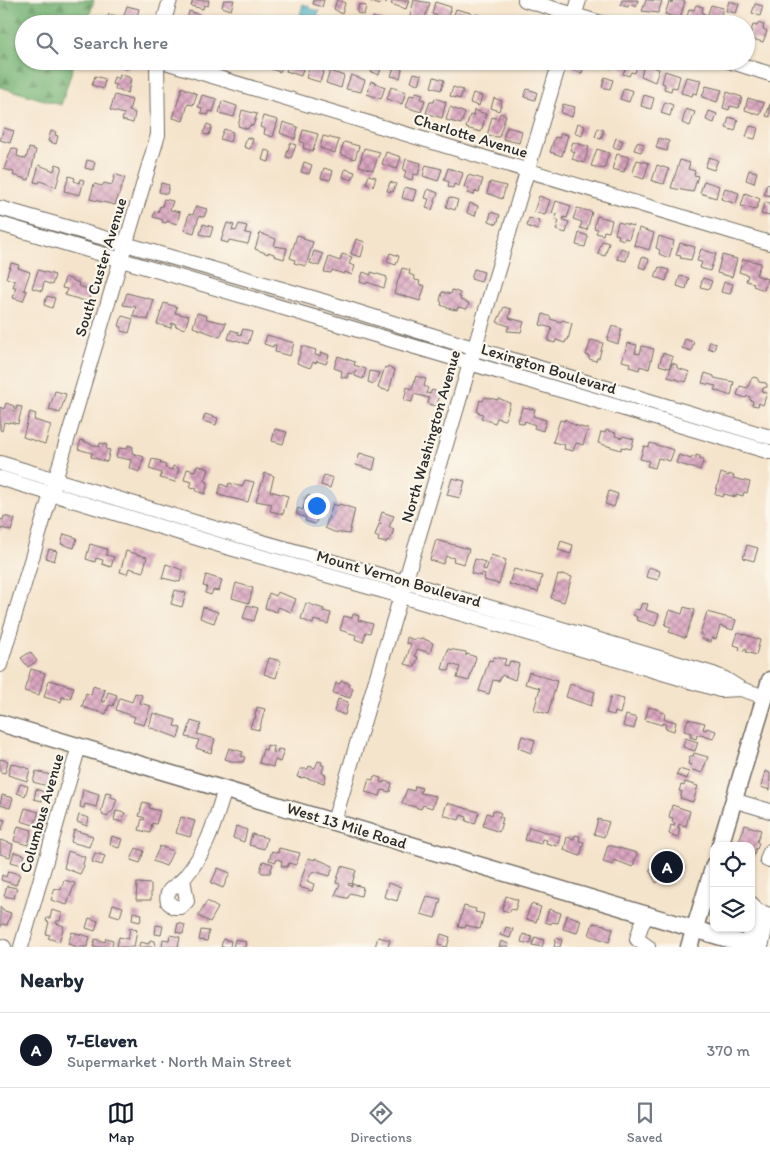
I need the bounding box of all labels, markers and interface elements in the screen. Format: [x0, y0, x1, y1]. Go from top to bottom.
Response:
search box [15, 15, 755, 70]
icon: search [33, 29, 61, 57]
text: Search here [73, 31, 168, 54]
street label: Charlotte Avenue [411, 109, 531, 162]
street label: South Custer Avenue [70, 195, 131, 339]
street label: Lexington Boulevard [479, 339, 619, 398]
street label: North Washington Avenue [397, 348, 464, 525]
your location [304, 493, 330, 519]
street label: Mount Vernon Boulevard [314, 546, 484, 611]
street label: Columbus Avenue [15, 751, 68, 875]
street label: West 13 Mile Road [285, 798, 410, 853]
map controls [710, 842, 755, 932]
button: locate [710, 842, 755, 887]
pin: A [651, 848, 683, 886]
button: layers [710, 887, 755, 932]
text: Nearby [20, 967, 84, 992]
text: 7-Eleven [67, 1029, 138, 1052]
text: A [31, 1041, 41, 1060]
text: 370 m [706, 1041, 750, 1060]
text: Supermarket · North Main Street [67, 1052, 291, 1071]
tab: Map [107, 1099, 135, 1146]
tab: Directions [350, 1099, 412, 1146]
tab: Saved [627, 1099, 663, 1146]

